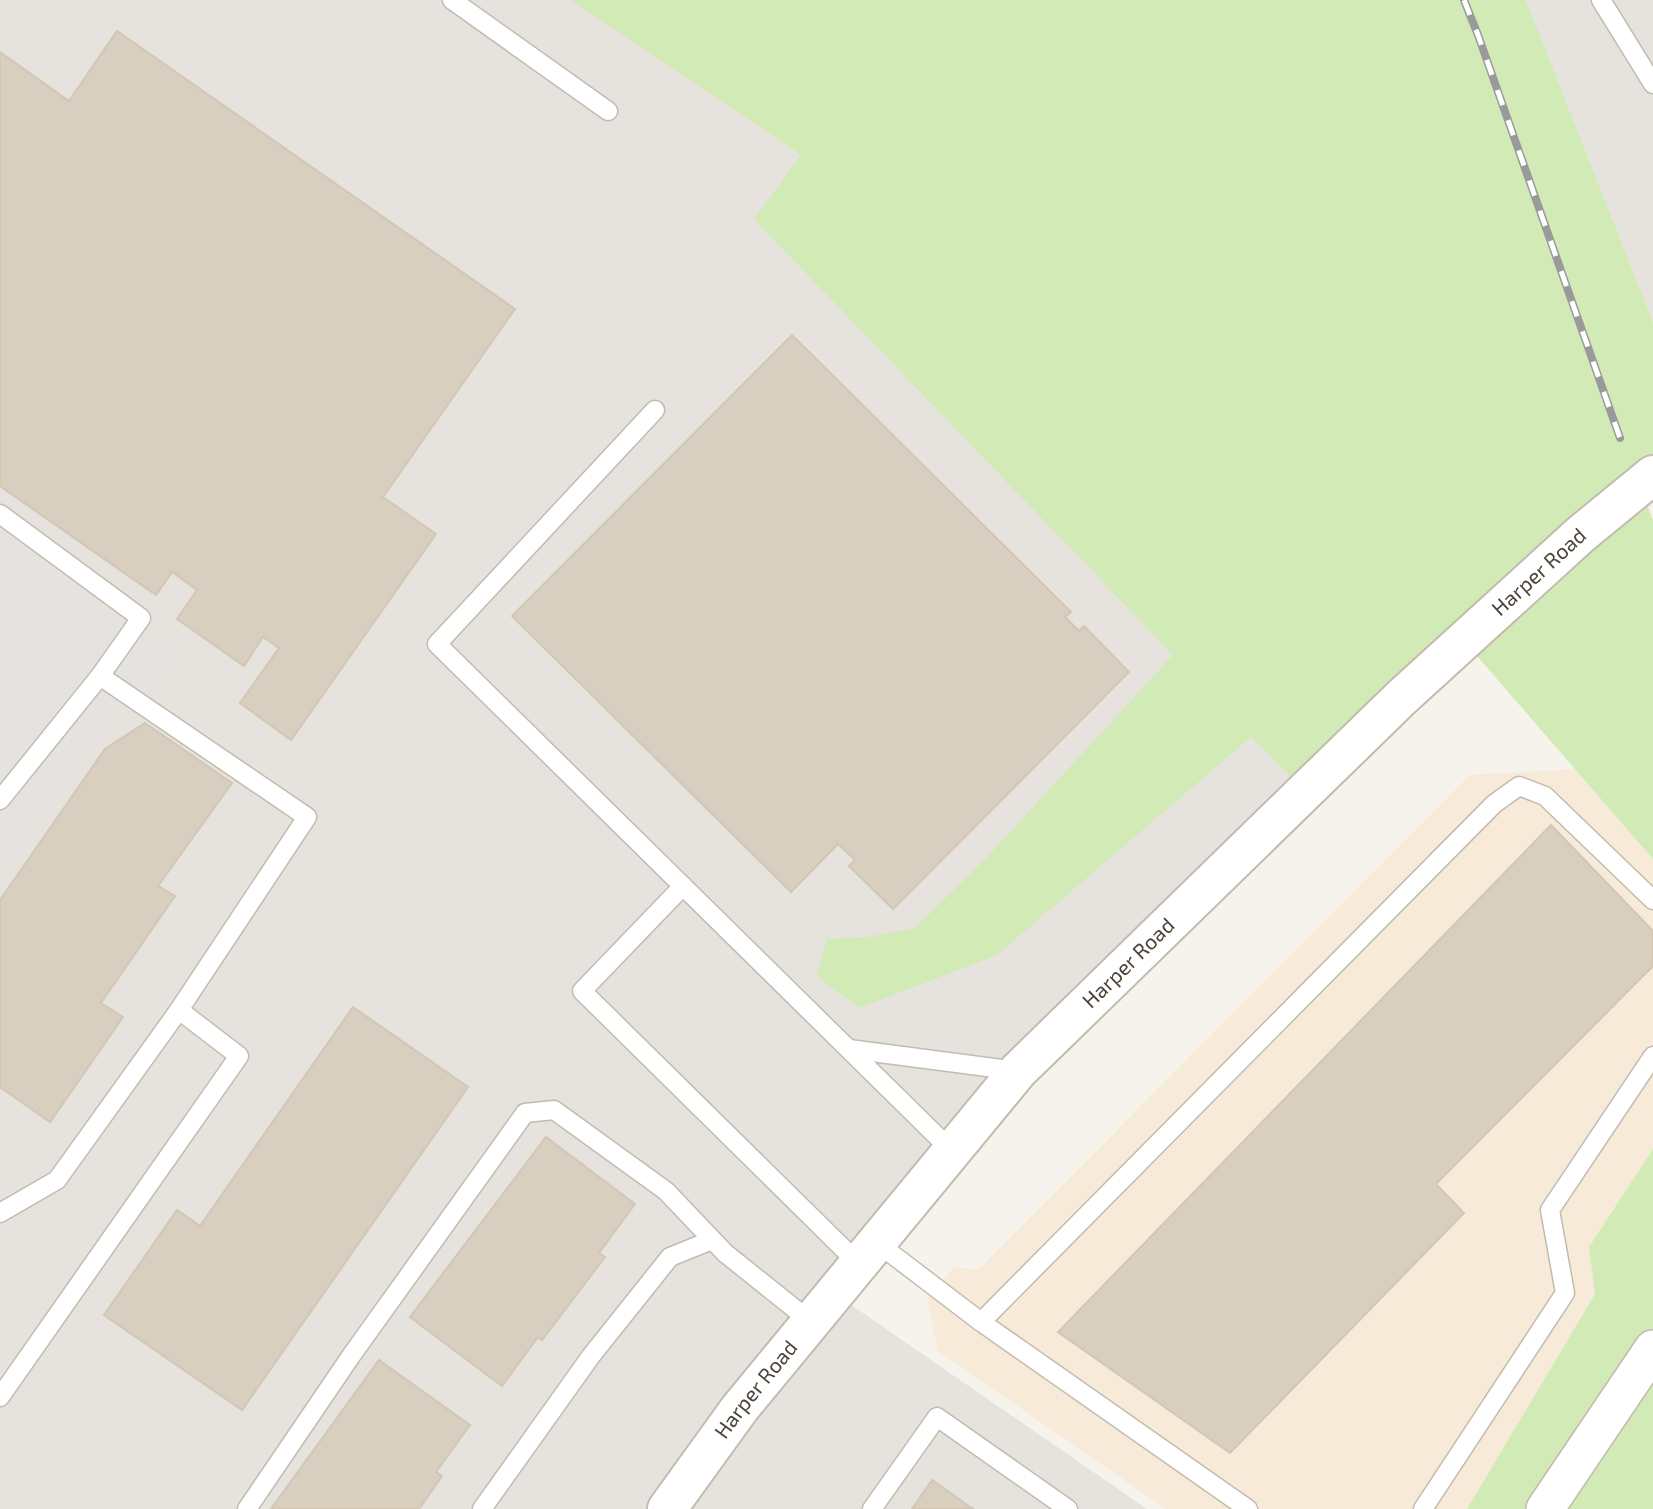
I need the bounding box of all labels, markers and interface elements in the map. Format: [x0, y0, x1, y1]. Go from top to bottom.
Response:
street label: Harper Road [1486, 522, 1590, 620]
street label: Harper Road [1076, 912, 1179, 1012]
street label: Harper Road [708, 1335, 802, 1443]

